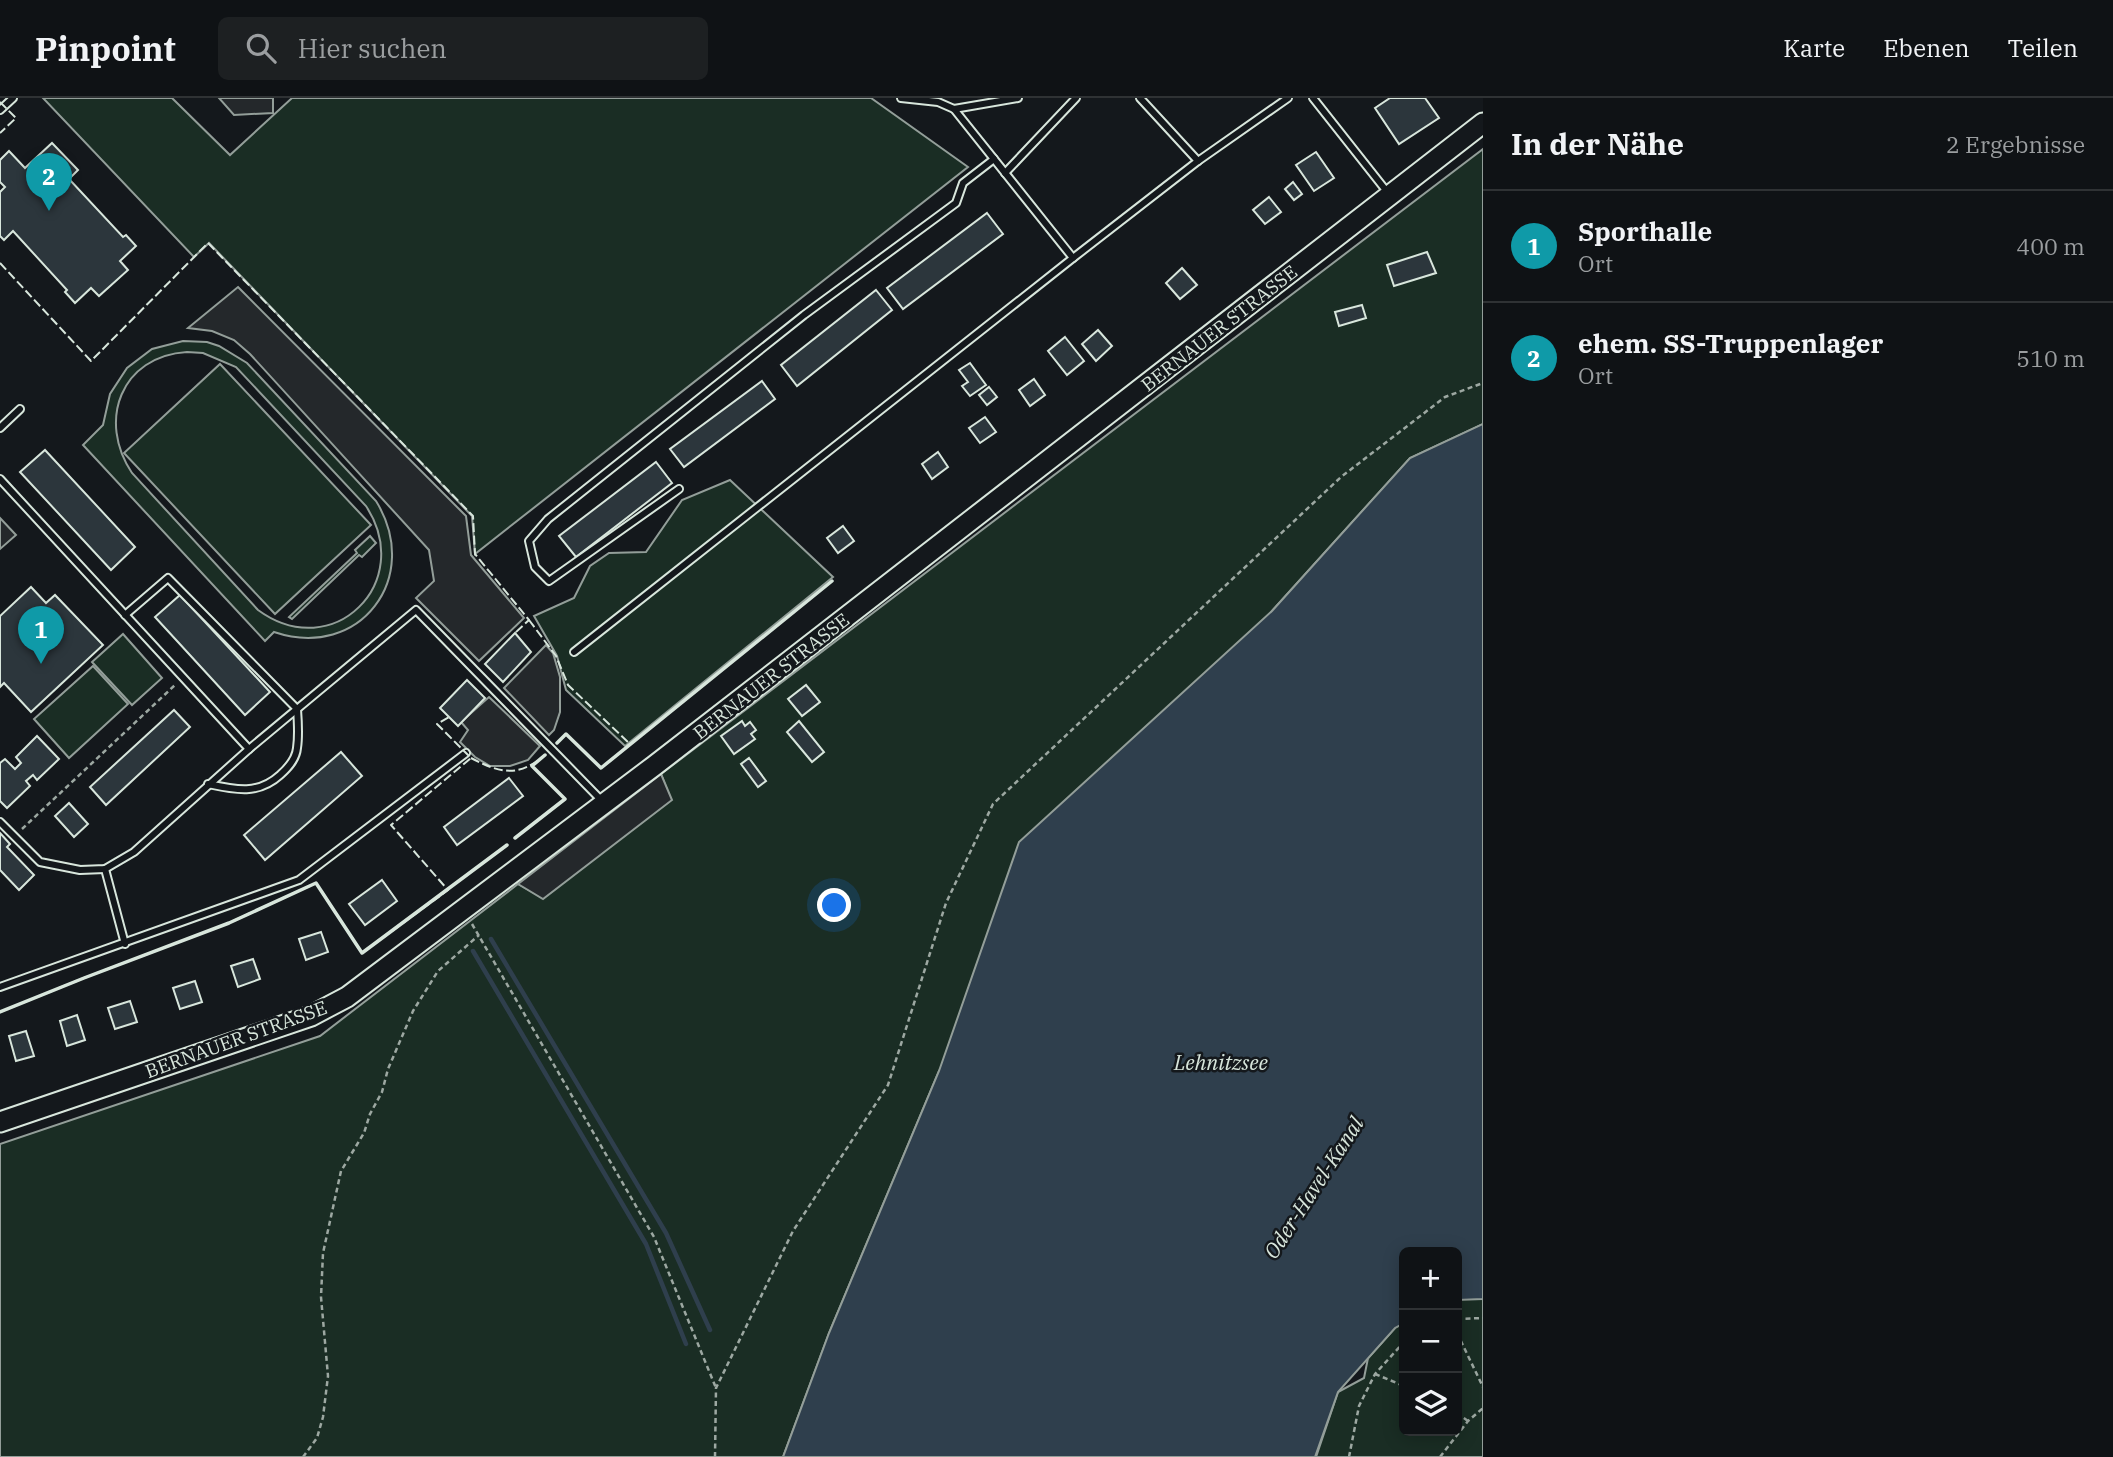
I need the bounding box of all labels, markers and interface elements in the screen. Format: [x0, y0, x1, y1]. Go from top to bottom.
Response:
search box [218, 17, 708, 80]
text: Pinpoint [35, 27, 176, 70]
icon: search [242, 29, 280, 67]
text: Hier suchen [298, 31, 447, 65]
text: Karte [1783, 32, 1845, 64]
text: Ebenen [1883, 32, 1970, 64]
text: Teilen [2008, 32, 2078, 64]
text: In der Nähe [1511, 124, 1684, 163]
text: 2 Ergebnisse [1946, 129, 2085, 159]
pin: 2 [26, 153, 72, 211]
text: Sporthalle [1578, 214, 1712, 248]
text: 1 [1527, 231, 1541, 261]
text: 400 m [2016, 231, 2085, 261]
text: Ort [1578, 248, 1613, 278]
street label: BERNAUER STRASSE [1136, 259, 1302, 397]
text: ehem. SS-Truppenlager [1578, 326, 1883, 360]
text: 2 [1527, 343, 1541, 373]
text: 510 m [2016, 343, 2085, 373]
text: Ort [1578, 360, 1613, 390]
pin: 1 [18, 606, 64, 664]
street label: BERNAUER STRASSE [688, 607, 854, 745]
your location [817, 888, 851, 922]
street label: BERNAUER STRASSE [142, 995, 330, 1083]
water label: Lehnitzsee [1173, 1048, 1269, 1076]
water label: Oder-Havel-Kanal [1257, 1110, 1370, 1264]
map controls [1399, 1247, 1462, 1436]
button: + [1399, 1247, 1462, 1310]
button: − [1399, 1310, 1462, 1373]
button: layers [1399, 1373, 1462, 1436]

